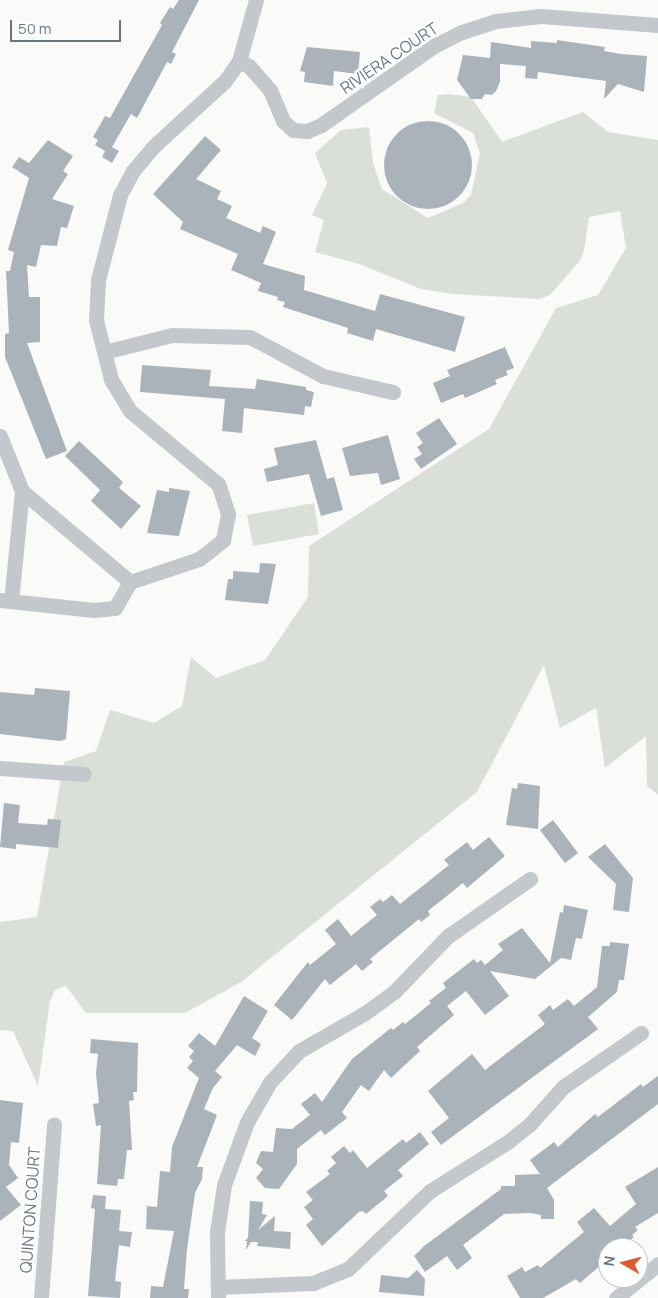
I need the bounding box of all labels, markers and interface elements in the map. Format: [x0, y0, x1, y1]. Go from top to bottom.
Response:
scale bar [12, 10, 124, 42]
text: 50 m [18, 18, 52, 39]
street label: RIVIERA COURT [337, 18, 441, 98]
street label: QUINTON COURT [16, 1146, 44, 1274]
north arrow [598, 1238, 648, 1288]
text: N [599, 1255, 619, 1267]

